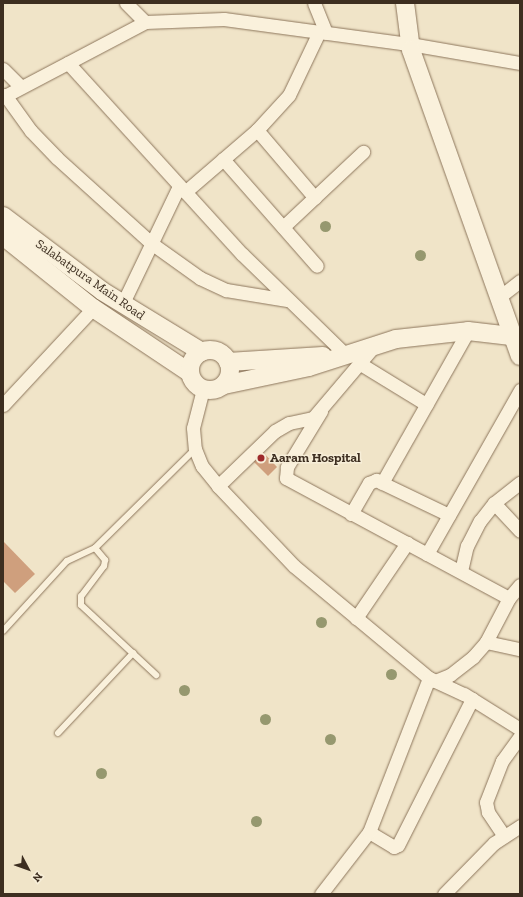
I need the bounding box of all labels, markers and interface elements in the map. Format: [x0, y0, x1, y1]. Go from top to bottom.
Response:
street label: Salabatpura Main Road [32, 236, 148, 324]
place label: Aaram Hospital [270, 450, 361, 466]
marker: Aaram Hospital [255, 452, 267, 464]
north arrow [8, 849, 48, 889]
text: N [30, 870, 45, 885]

